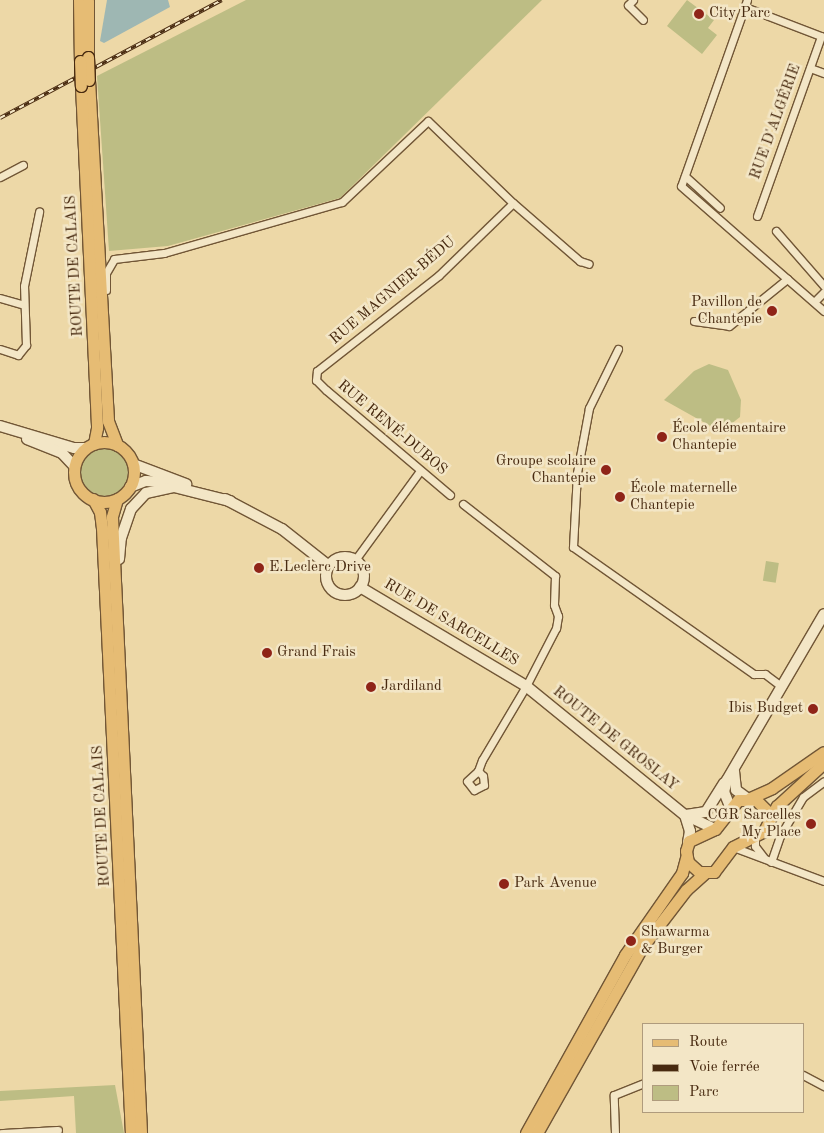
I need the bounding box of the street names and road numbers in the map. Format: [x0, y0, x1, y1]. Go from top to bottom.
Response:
street label: RUE D'ALGÉRIE [747, 62, 805, 182]
street label: ROUTE DE CALAIS [62, 195, 88, 337]
street label: RUE MAGNIER-BÉDU [327, 233, 459, 349]
street label: RUE RENÉ-DUBOS [333, 377, 451, 479]
street label: RUE DE SARCELLES [380, 576, 522, 670]
street label: ROUTE DE GROSLAY [549, 683, 681, 795]
street label: ROUTE DE CALAIS [89, 745, 115, 887]

